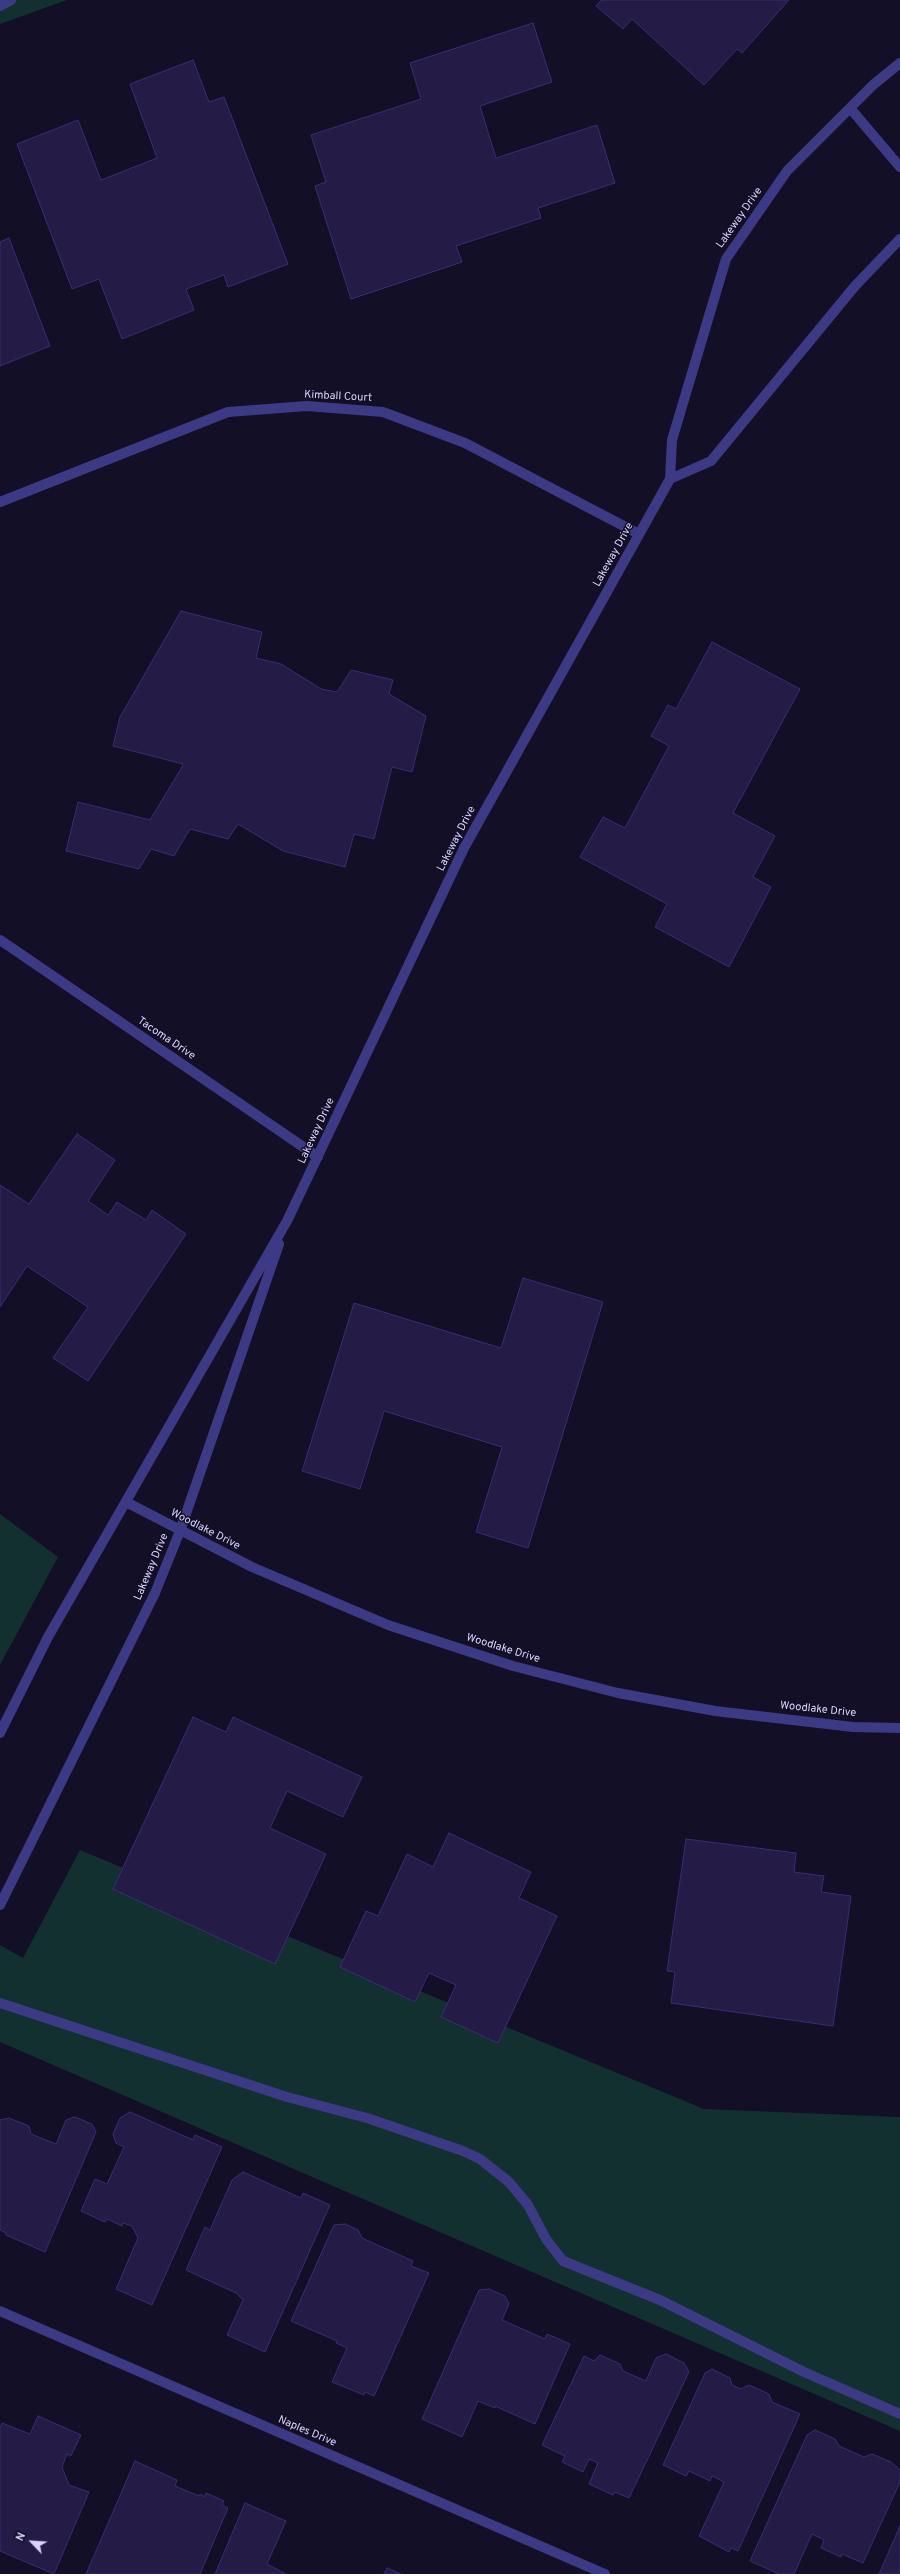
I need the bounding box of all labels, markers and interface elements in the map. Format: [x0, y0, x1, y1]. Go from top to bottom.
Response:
street label: Lakeway Drive [714, 185, 766, 251]
street label: Kimball Court [304, 389, 372, 405]
street label: Lakeway Drive [591, 521, 637, 589]
street label: Lakeway Drive [435, 804, 479, 874]
street label: Tacoma Drive [134, 1015, 198, 1063]
street label: Lakeway Drive [296, 1096, 338, 1166]
street label: Woodlake Drive [168, 1507, 242, 1553]
street label: Lakeway Drive [132, 1532, 172, 1602]
street label: Woodlake Drive [464, 1631, 542, 1667]
street label: Woodlake Drive [779, 1699, 857, 1721]
street label: Naples Drive [276, 2414, 338, 2450]
north arrow [12, 2522, 52, 2562]
text: N [13, 2530, 29, 2543]

